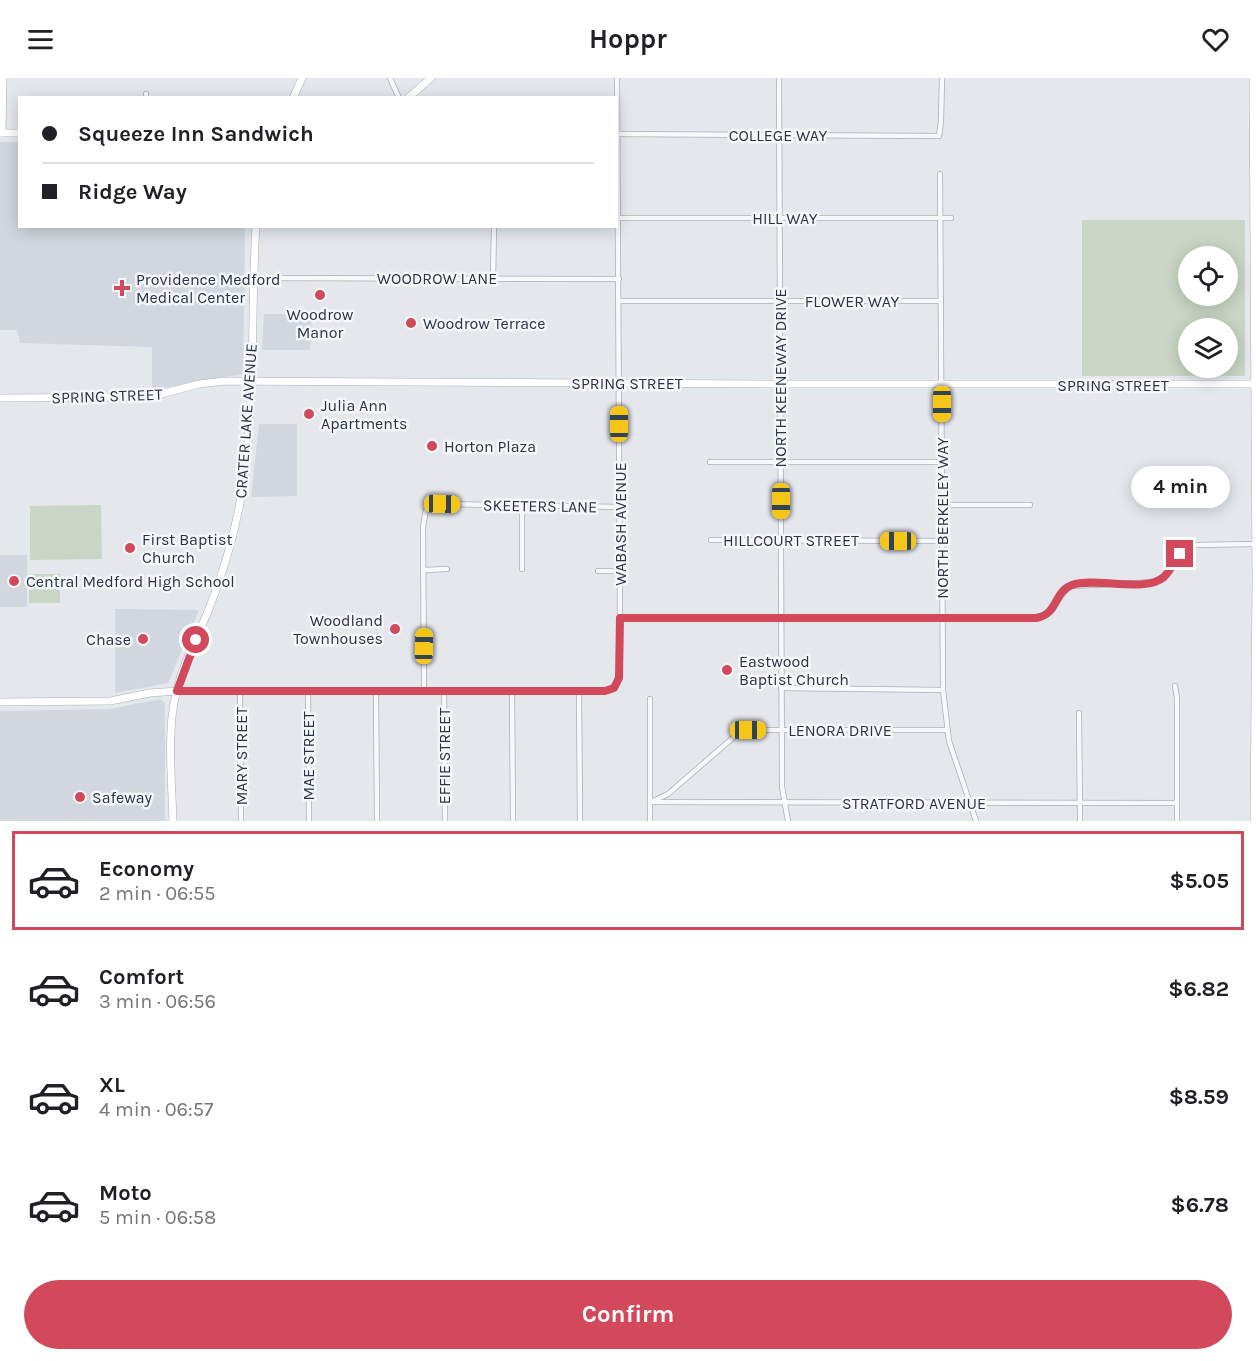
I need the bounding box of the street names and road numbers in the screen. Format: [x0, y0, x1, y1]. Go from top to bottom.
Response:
street label: COLLEGE WAY [729, 126, 827, 145]
street label: HILL WAY [752, 209, 818, 228]
street label: WOODROW LANE [377, 269, 497, 288]
street label: NORTH KEENEWAY DRIVE [771, 288, 790, 468]
street label: FLOWER WAY [805, 292, 899, 311]
street label: CRATER LAKE AVENUE [231, 343, 261, 499]
street label: SPRING STREET [571, 374, 683, 393]
street label: SPRING STREET [1057, 376, 1169, 395]
street label: SPRING STREET [51, 385, 163, 407]
street label: NORTH BERKELEY WAY [933, 437, 952, 599]
street label: WABASH AVENUE [611, 462, 630, 586]
street label: SKEETERS LANE [483, 496, 597, 516]
street label: HILLCOURT STREET [723, 531, 859, 550]
street label: MARY STREET [232, 707, 251, 805]
street label: EFFIE STREET [435, 708, 454, 804]
street label: MAE STREET [299, 711, 318, 801]
street label: LENORA DRIVE [788, 721, 892, 740]
street label: STRATFORD AVENUE [842, 794, 986, 813]

